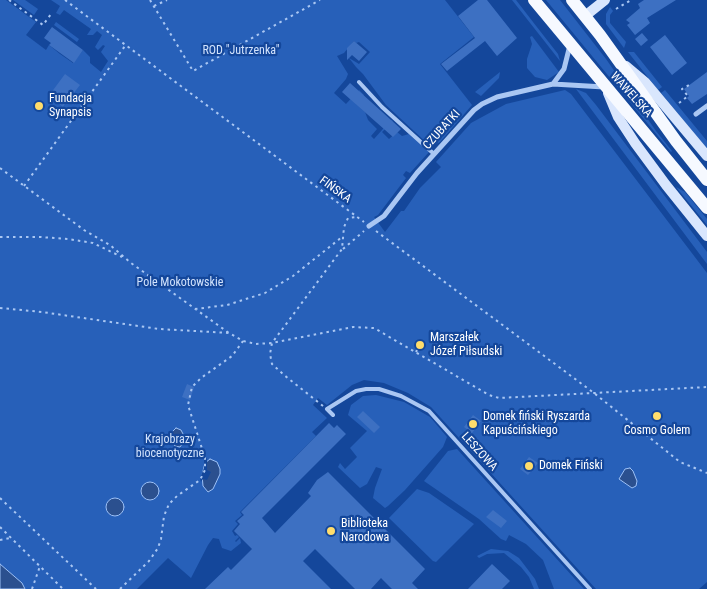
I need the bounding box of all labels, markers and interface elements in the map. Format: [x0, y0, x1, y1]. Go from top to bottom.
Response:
park label: ROD "Jutrzenka" [202, 44, 280, 58]
street label: WAWELSKA [607, 69, 655, 121]
place label: Fundacja Synapsis [49, 92, 92, 120]
marker: Fundacja Synapsis [33, 100, 45, 112]
street label: CZUBATKI [420, 107, 464, 153]
street label: FIŃSKA [316, 174, 354, 206]
park label: Pole Mokotowskie [137, 276, 223, 290]
place label: Marszałek Józef Piłsudski [430, 331, 502, 359]
marker: Marszałek Józef Piłsudski [414, 339, 426, 351]
place label: Domek fiński Ryszarda Kapuścińskiego [483, 410, 590, 438]
marker: Cosmo Golem [651, 410, 663, 422]
marker: Domek fiński Ryszarda Kapuścińskiego [467, 418, 479, 430]
place label: Cosmo Golem [624, 424, 690, 438]
street label: LESZOWA [458, 430, 500, 474]
park label: Krajobrazy biocenotyczne [136, 433, 204, 461]
place label: Domek Fiński [539, 459, 603, 473]
marker: Domek Fiński [523, 460, 535, 472]
place label: Biblioteka Narodowa [341, 517, 389, 545]
marker: Biblioteka Narodowa [325, 525, 337, 537]

